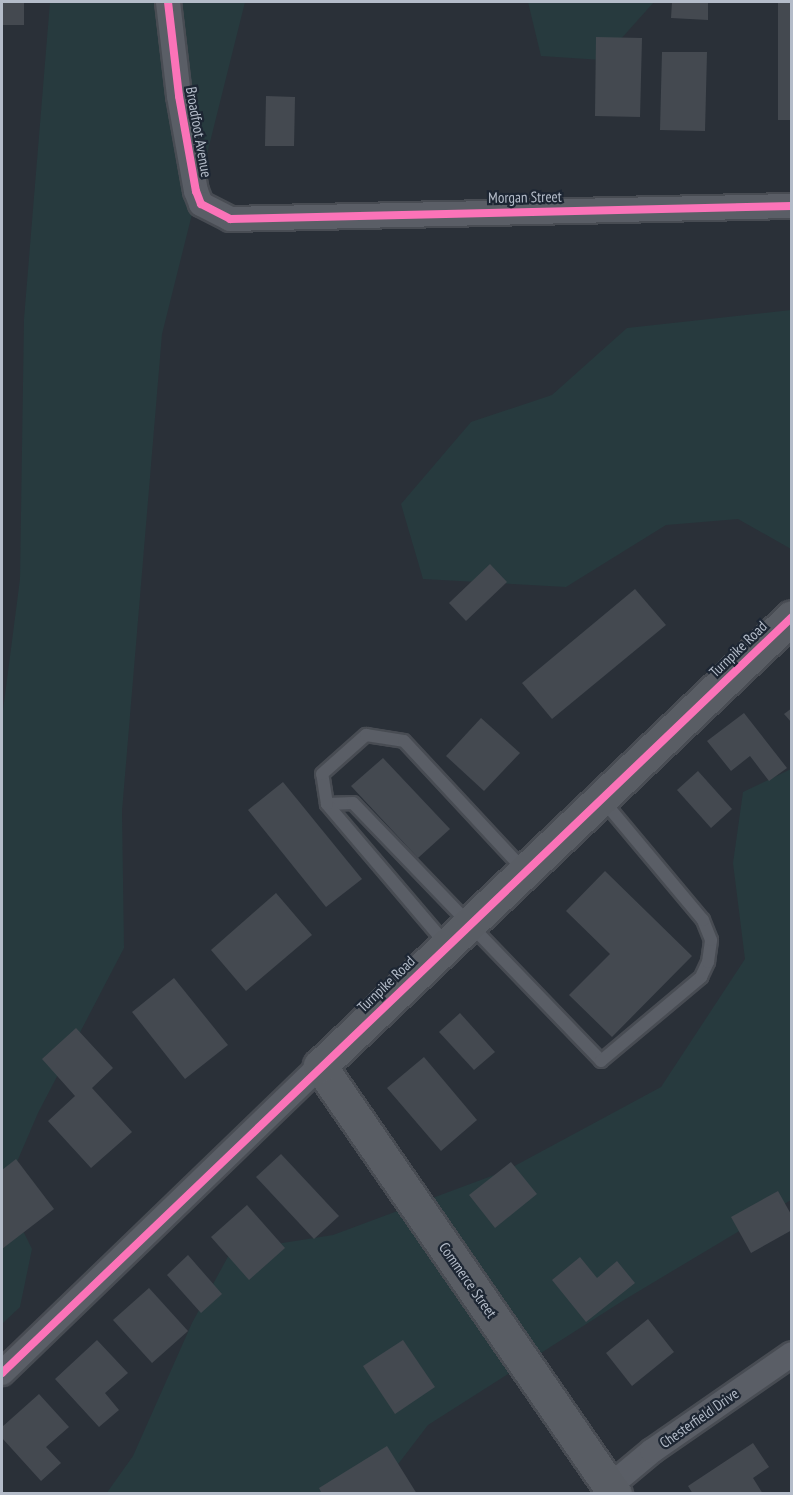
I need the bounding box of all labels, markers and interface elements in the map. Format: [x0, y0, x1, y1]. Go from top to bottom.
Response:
street label: Broadfoot Avenue [182, 85, 216, 179]
street label: Morgan Street [488, 187, 562, 207]
street label: Turnpike Road [705, 617, 771, 681]
street label: Turnpike Road [353, 952, 419, 1016]
street label: Commerce Street [435, 1239, 501, 1321]
street label: Chesterfield Drive [656, 1384, 742, 1452]

